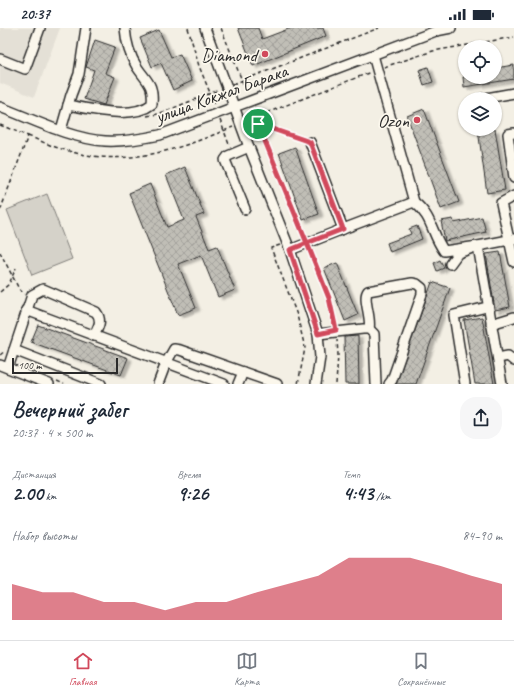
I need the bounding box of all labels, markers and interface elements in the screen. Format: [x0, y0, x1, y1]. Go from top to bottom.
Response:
text: 20:37 [20, 5, 50, 24]
map controls [458, 40, 502, 136]
button: locate [458, 40, 502, 84]
place label: Diamond [201, 43, 260, 67]
marker: Diamond [260, 49, 270, 59]
street label: улица Кокжал Барака [151, 58, 292, 129]
button: layers [458, 92, 502, 136]
pin [241, 107, 275, 141]
place label: Ozon [378, 109, 409, 133]
icon: arrive [247, 113, 269, 135]
marker: Ozon [412, 115, 422, 125]
scale bar [12, 356, 118, 375]
text: 100 m [18, 358, 42, 372]
text: Вечерний забег [12, 396, 127, 424]
button: share [460, 397, 502, 439]
text: 20:37 · 4 × 500 m [12, 425, 93, 441]
text: Дистанция [12, 467, 56, 481]
text: Время [177, 467, 201, 481]
text: Темп [343, 467, 360, 481]
text: 2.00 [12, 481, 43, 506]
text: 9:26 [177, 481, 208, 506]
text: 4:43 [343, 481, 374, 506]
text: km [43, 489, 56, 503]
text: /km [374, 489, 391, 503]
text: Набор высоты [12, 528, 77, 544]
text: 84–90 m [462, 528, 502, 544]
tab: Главная [69, 650, 96, 688]
tab: Карта [234, 650, 259, 688]
tab: Сохранённые [397, 650, 445, 688]

